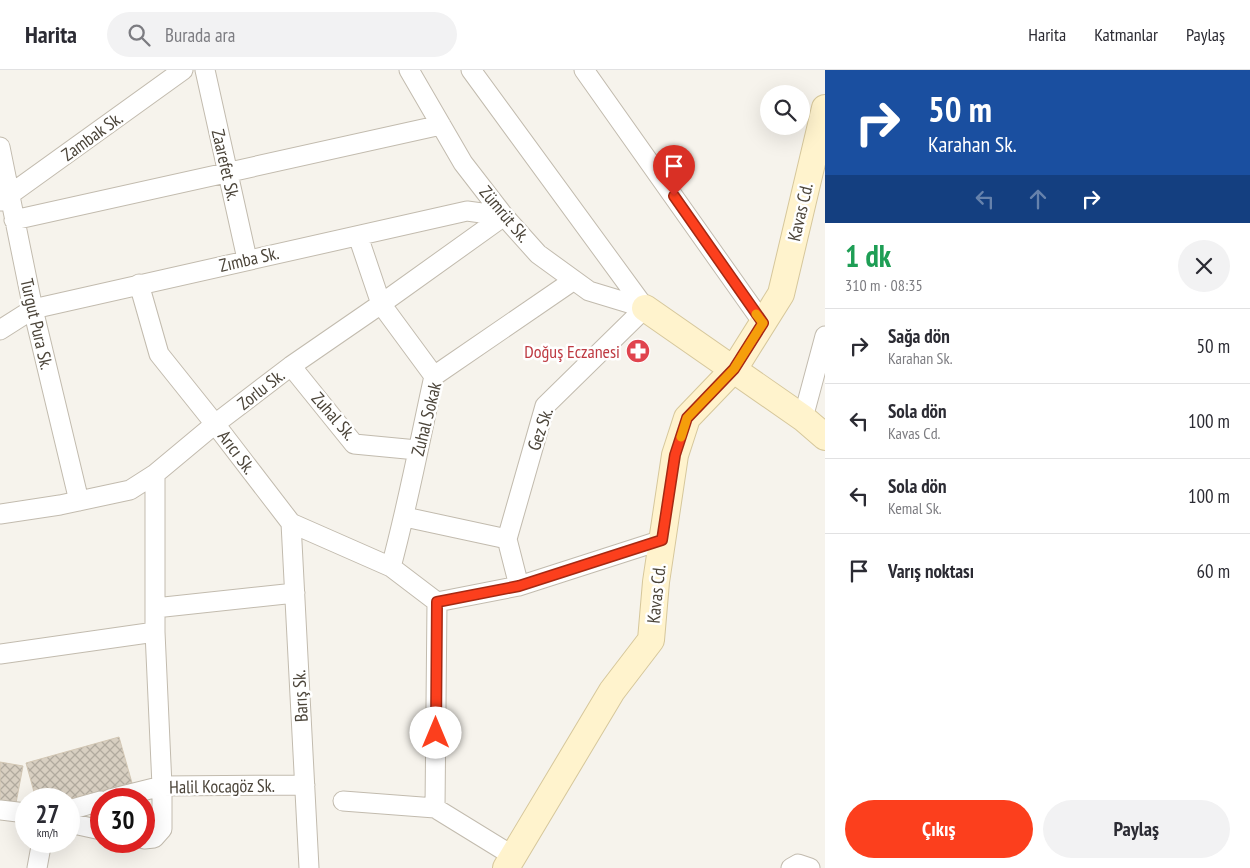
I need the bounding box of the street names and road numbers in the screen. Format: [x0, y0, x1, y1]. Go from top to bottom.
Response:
street label: Zambak Sk. [57, 106, 127, 166]
street label: Zaarefet Sk. [207, 127, 245, 203]
street label: Zümrüt Sk. [475, 181, 535, 247]
street label: Kavas Cd. [782, 181, 818, 243]
street label: Zımba Sk. [217, 241, 281, 277]
street label: Turgut Pura Sk. [15, 276, 59, 372]
street label: Zorlu Sk. [233, 363, 289, 415]
street label: Zuhal Sokak [406, 380, 446, 458]
street label: Zuhal Sk. [307, 387, 361, 445]
street label: Gez Sk. [522, 404, 558, 454]
street label: Arıcı Sk. [213, 425, 261, 479]
street label: Kavas Cd. [641, 563, 671, 625]
street label: Barış Sk. [287, 669, 313, 723]
street label: Halil Kocagöz Sk. [169, 774, 275, 798]

